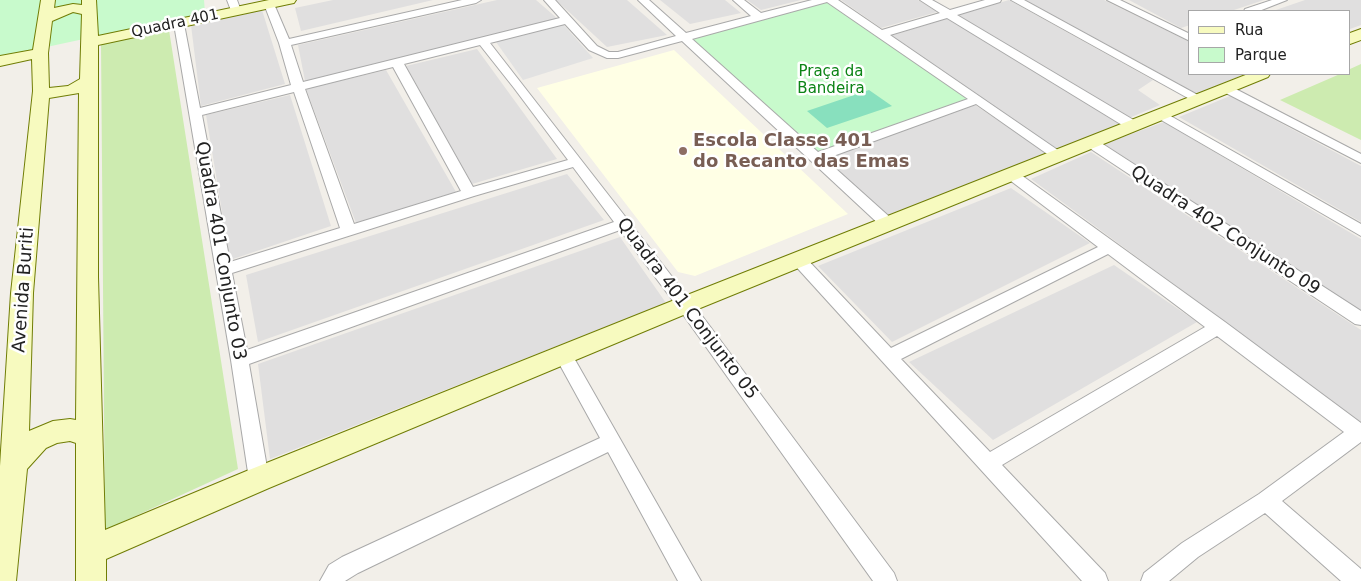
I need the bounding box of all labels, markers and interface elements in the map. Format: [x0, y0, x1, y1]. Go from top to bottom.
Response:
street label: Quadra 401 [130, 6, 220, 42]
legend [1188, 10, 1351, 75]
text: Rua [1235, 21, 1263, 39]
text: Parque [1235, 46, 1287, 64]
park label: Praça da Bandeira [797, 63, 865, 98]
place label: Escola Classe 401 do Recanto das Emas [693, 130, 909, 172]
street label: Quadra 401 Conjunto 03 [190, 140, 250, 362]
marker: Escola Classe 401 do Recanto das Emas [677, 145, 689, 157]
street label: Quadra 402 Conjunto 09 [1126, 162, 1324, 300]
street label: Quadra 401 Conjunto 05 [612, 214, 762, 404]
street label: Avenida Buriti [9, 227, 39, 353]

